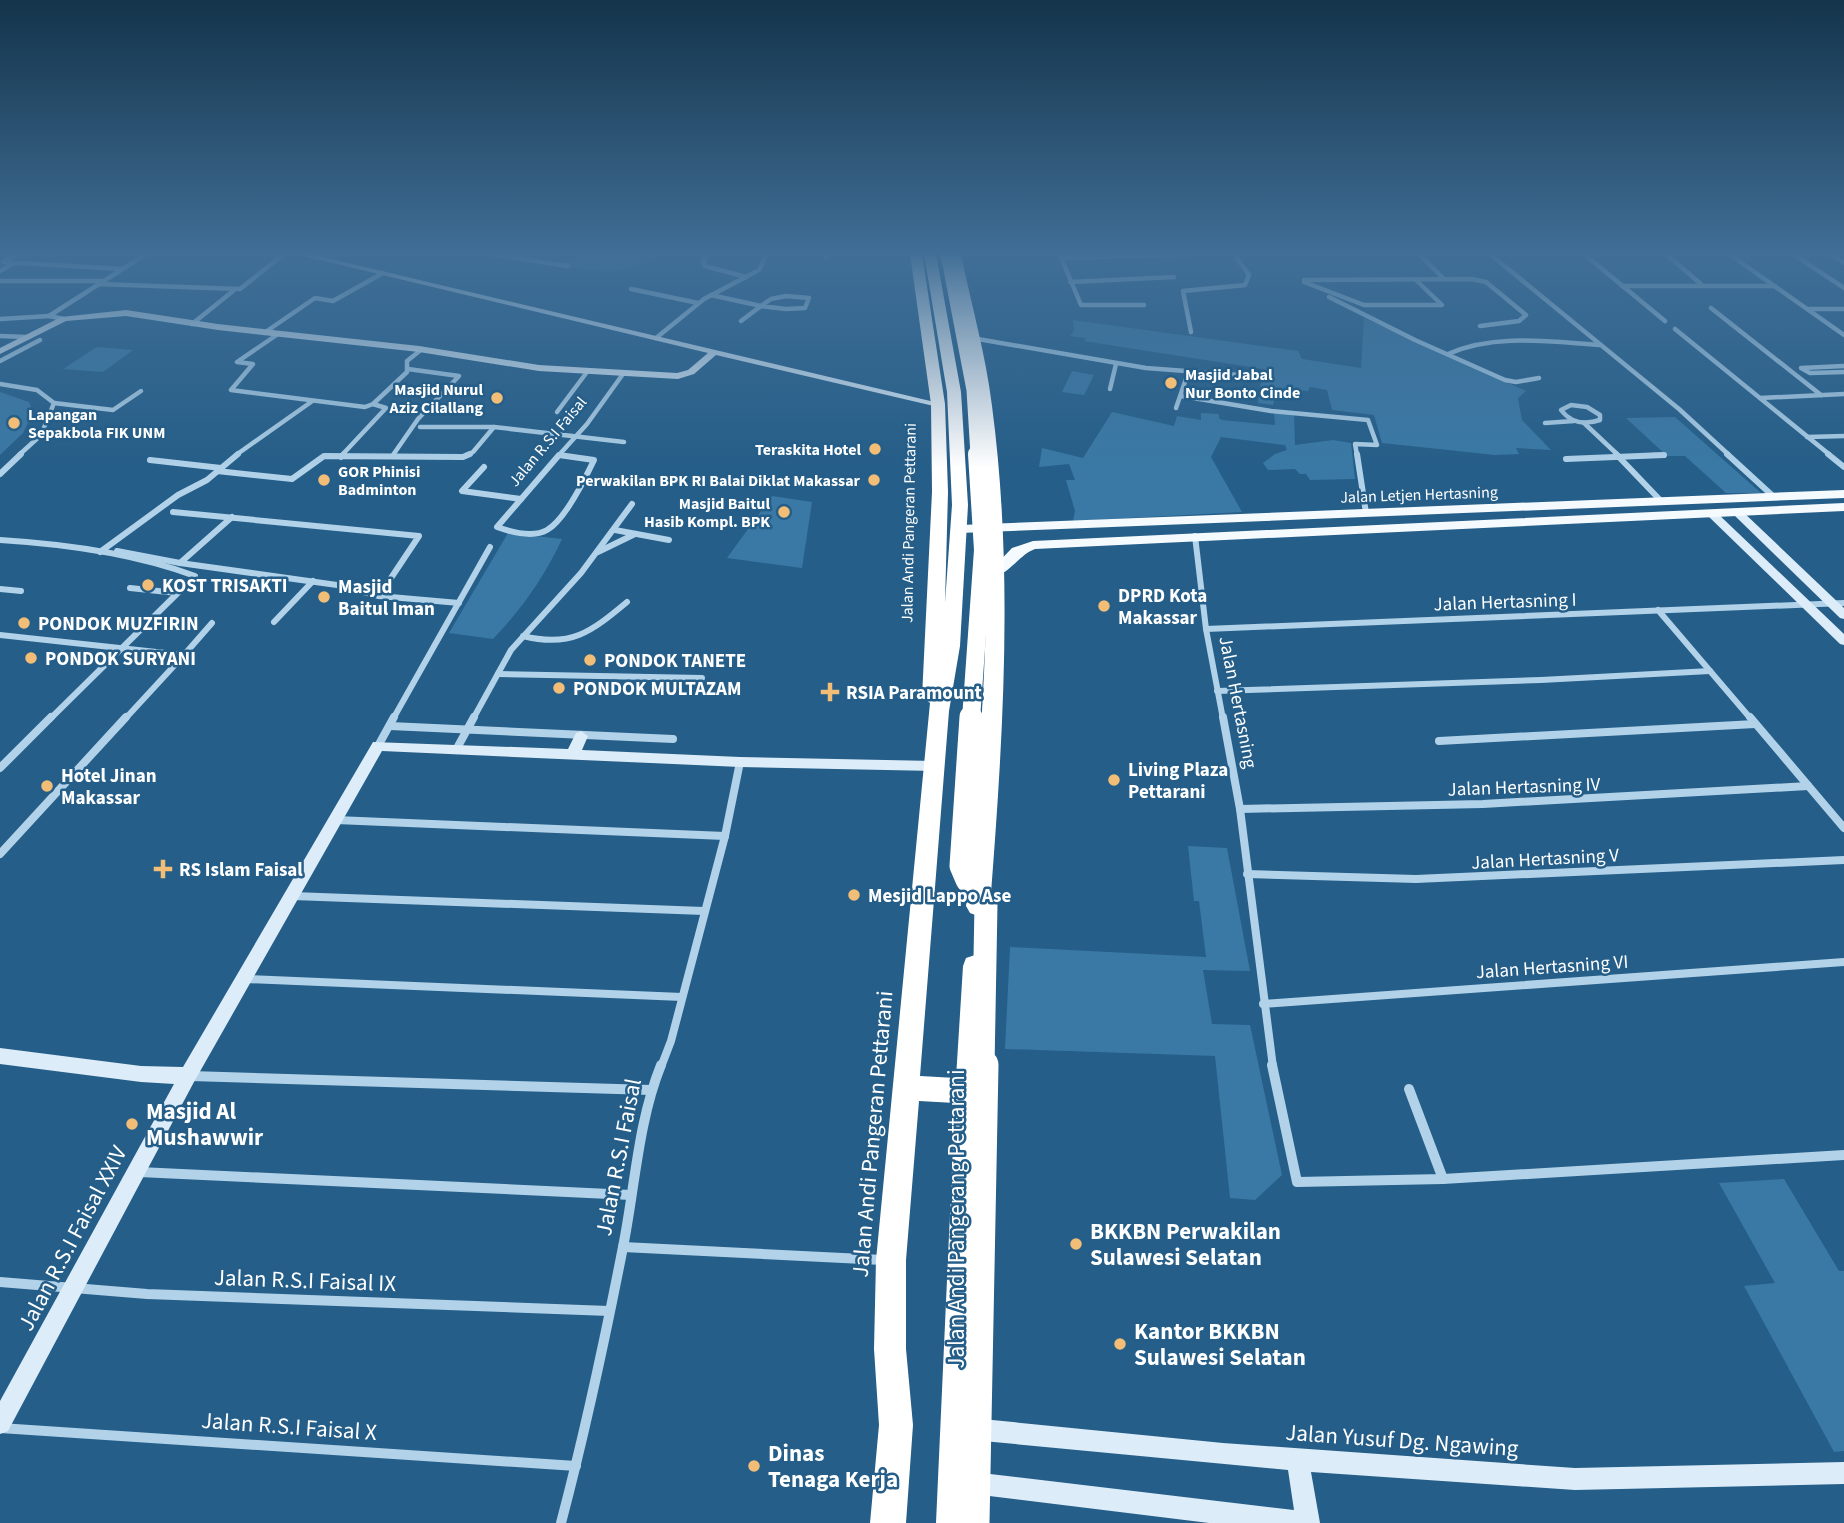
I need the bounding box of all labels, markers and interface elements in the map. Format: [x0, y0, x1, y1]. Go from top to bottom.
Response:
place label: Masjid Jabal Nur Bonto Cinde [1185, 364, 1300, 404]
marker: Masjid Jabal Nur Bonto Cinde [1163, 375, 1179, 391]
place label: Masjid Nurul Aziz Cilallang [388, 379, 483, 419]
marker: Masjid Nurul Aziz Cilallang [489, 390, 505, 406]
street label: Jalan R.S.I Faisal [504, 392, 592, 491]
place label: Lapangan Sepakbola FIK UNM [28, 404, 165, 444]
marker: Lapangan Sepakbola FIK UNM [6, 415, 22, 431]
street label: Jalan Andi Pangeran Pettarani [896, 423, 922, 623]
place label: Teraskita Hotel [755, 439, 861, 461]
marker: Teraskita Hotel [867, 441, 883, 457]
place label: GOR Phinisi Badminton [338, 461, 420, 501]
place label: Perwakilan BPK RI Balai Diklat Makassar [576, 470, 861, 492]
marker: GOR Phinisi Badminton [316, 472, 332, 488]
marker: Perwakilan BPK RI Balai Diklat Makassar [866, 472, 882, 488]
street label: Jalan Letjen Hertasning [1340, 481, 1498, 509]
place label: Masjid Baitul Hasib Kompl. BPK [644, 493, 770, 533]
marker: Masjid Baitul Hasib Kompl. BPK [776, 504, 792, 520]
place label: KOST TRISAKTI [162, 573, 288, 600]
place label: Masjid Baitul Iman [338, 574, 435, 623]
marker: KOST TRISAKTI [140, 577, 156, 593]
place label: DPRD Kota Makassar [1118, 583, 1207, 632]
street label: Jalan Hertasning I [1433, 587, 1577, 618]
marker: Masjid Baitul Iman [316, 589, 332, 605]
marker: DPRD Kota Makassar [1096, 598, 1112, 614]
place label: PONDOK MUZFIRIN [38, 611, 199, 638]
marker: PONDOK MUZFIRIN [16, 615, 32, 631]
street label: Jalan Hertasning [1211, 634, 1264, 771]
place label: PONDOK SURYANI [45, 646, 196, 673]
place label: PONDOK TANETE [604, 648, 746, 675]
marker: PONDOK SURYANI [23, 650, 39, 666]
marker: PONDOK TANETE [582, 652, 598, 668]
place label: PONDOK MULTAZAM [573, 676, 741, 703]
marker: PONDOK MULTAZAM [551, 680, 567, 696]
place label: RSIA Paramount [846, 680, 982, 707]
marker: RSIA Paramount [820, 682, 840, 702]
place label: Living Plaza Pettarani [1128, 757, 1228, 806]
place label: Hotel Jinan Makassar [61, 763, 157, 812]
street label: Jalan Hertasning IV [1447, 771, 1601, 804]
marker: Living Plaza Pettarani [1106, 772, 1122, 788]
marker: Hotel Jinan Makassar [39, 778, 55, 794]
street label: Jalan Hertasning V [1471, 842, 1620, 877]
place label: RS Islam Faisal [179, 857, 303, 884]
marker: RS Islam Faisal [153, 859, 173, 879]
place label: Mesjid Lappo Ase [868, 883, 1011, 910]
marker: Mesjid Lappo Ase [846, 887, 862, 903]
street label: Jalan Hertasning VI [1475, 949, 1629, 986]
street label: Jalan Andi Pangeran Pettarani [844, 989, 901, 1279]
street label: Jalan Andi Pangerang Pettarani [940, 1069, 973, 1369]
street label: Jalan R.S.I Faisal [587, 1076, 650, 1239]
place label: Masjid Al Mushawwir [146, 1095, 264, 1154]
marker: Masjid Al Mushawwir [124, 1116, 140, 1132]
street label: Jalan R.S.I Faisal XXIV [10, 1140, 135, 1337]
place label: BKKBN Perwakilan Sulawesi Selatan [1090, 1215, 1281, 1274]
marker: BKKBN Perwakilan Sulawesi Selatan [1068, 1236, 1084, 1252]
street label: Jalan R.S.I Faisal IX [213, 1261, 397, 1300]
place label: Kantor BKKBN Sulawesi Selatan [1134, 1315, 1306, 1374]
marker: Kantor BKKBN Sulawesi Selatan [1112, 1336, 1128, 1352]
street label: Jalan R.S.I Faisal X [200, 1404, 378, 1449]
street label: Jalan Yusuf Dg. Ngawing [1284, 1416, 1520, 1465]
place label: Dinas Tenaga Kerja [768, 1437, 898, 1496]
marker: Dinas Tenaga Kerja [746, 1458, 762, 1474]

